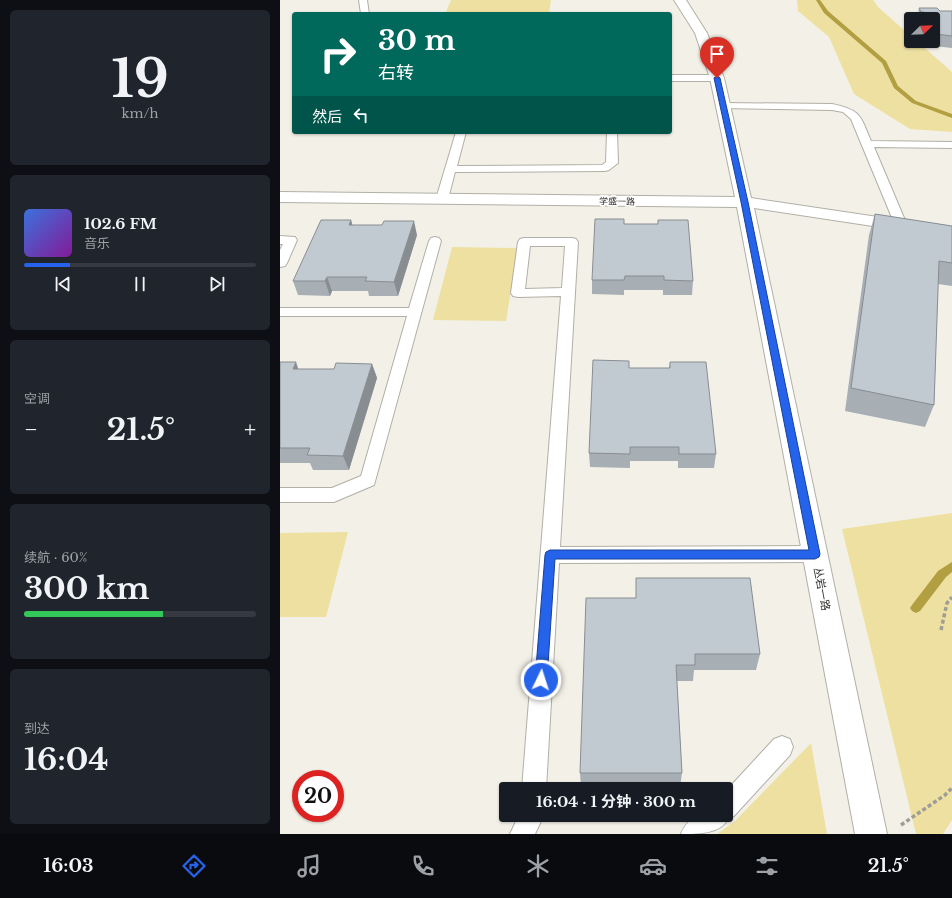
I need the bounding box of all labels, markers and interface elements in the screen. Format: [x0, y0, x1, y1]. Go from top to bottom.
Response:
north arrow [904, 12, 940, 48]
map controls [904, 12, 940, 48]
text: 30 m [378, 23, 455, 58]
icon: right [312, 28, 364, 80]
pin [700, 37, 734, 78]
icon: arrive [706, 43, 728, 65]
text: 19 [111, 47, 169, 111]
text: 右转 [378, 62, 414, 84]
icon: left [350, 104, 372, 126]
text: km/h [122, 105, 158, 122]
text: 然后 [312, 107, 342, 126]
street label: 学盛一路 [599, 195, 635, 207]
text: 102.6 FM [84, 214, 157, 233]
text: 音乐 [84, 235, 110, 252]
icon: previous [52, 273, 74, 295]
icon: pause [129, 273, 151, 295]
icon: next [206, 273, 228, 295]
text: 空调 [24, 390, 50, 407]
text: 21.5° [107, 411, 175, 448]
text: − [24, 416, 38, 443]
text: + [244, 416, 256, 443]
text: 续航 · 60% [24, 549, 88, 566]
street label: 丛岩一路 [811, 566, 833, 612]
text: 300 km [24, 570, 150, 607]
position arrow [520, 659, 562, 701]
text: 到达 [24, 720, 50, 737]
text: 16:04 [24, 741, 108, 778]
speed limit sign: 20 [292, 770, 344, 822]
text: 16:04 · 1 分钟 · 300 m [536, 792, 696, 811]
icon: directions [180, 852, 208, 880]
icon: music [295, 852, 323, 880]
icon: phone [409, 852, 437, 880]
icon: climate [524, 852, 552, 880]
icon: car [639, 852, 667, 880]
icon: filters [753, 852, 781, 880]
text: 16:03 [43, 855, 93, 877]
text: 21.5° [868, 855, 909, 877]

